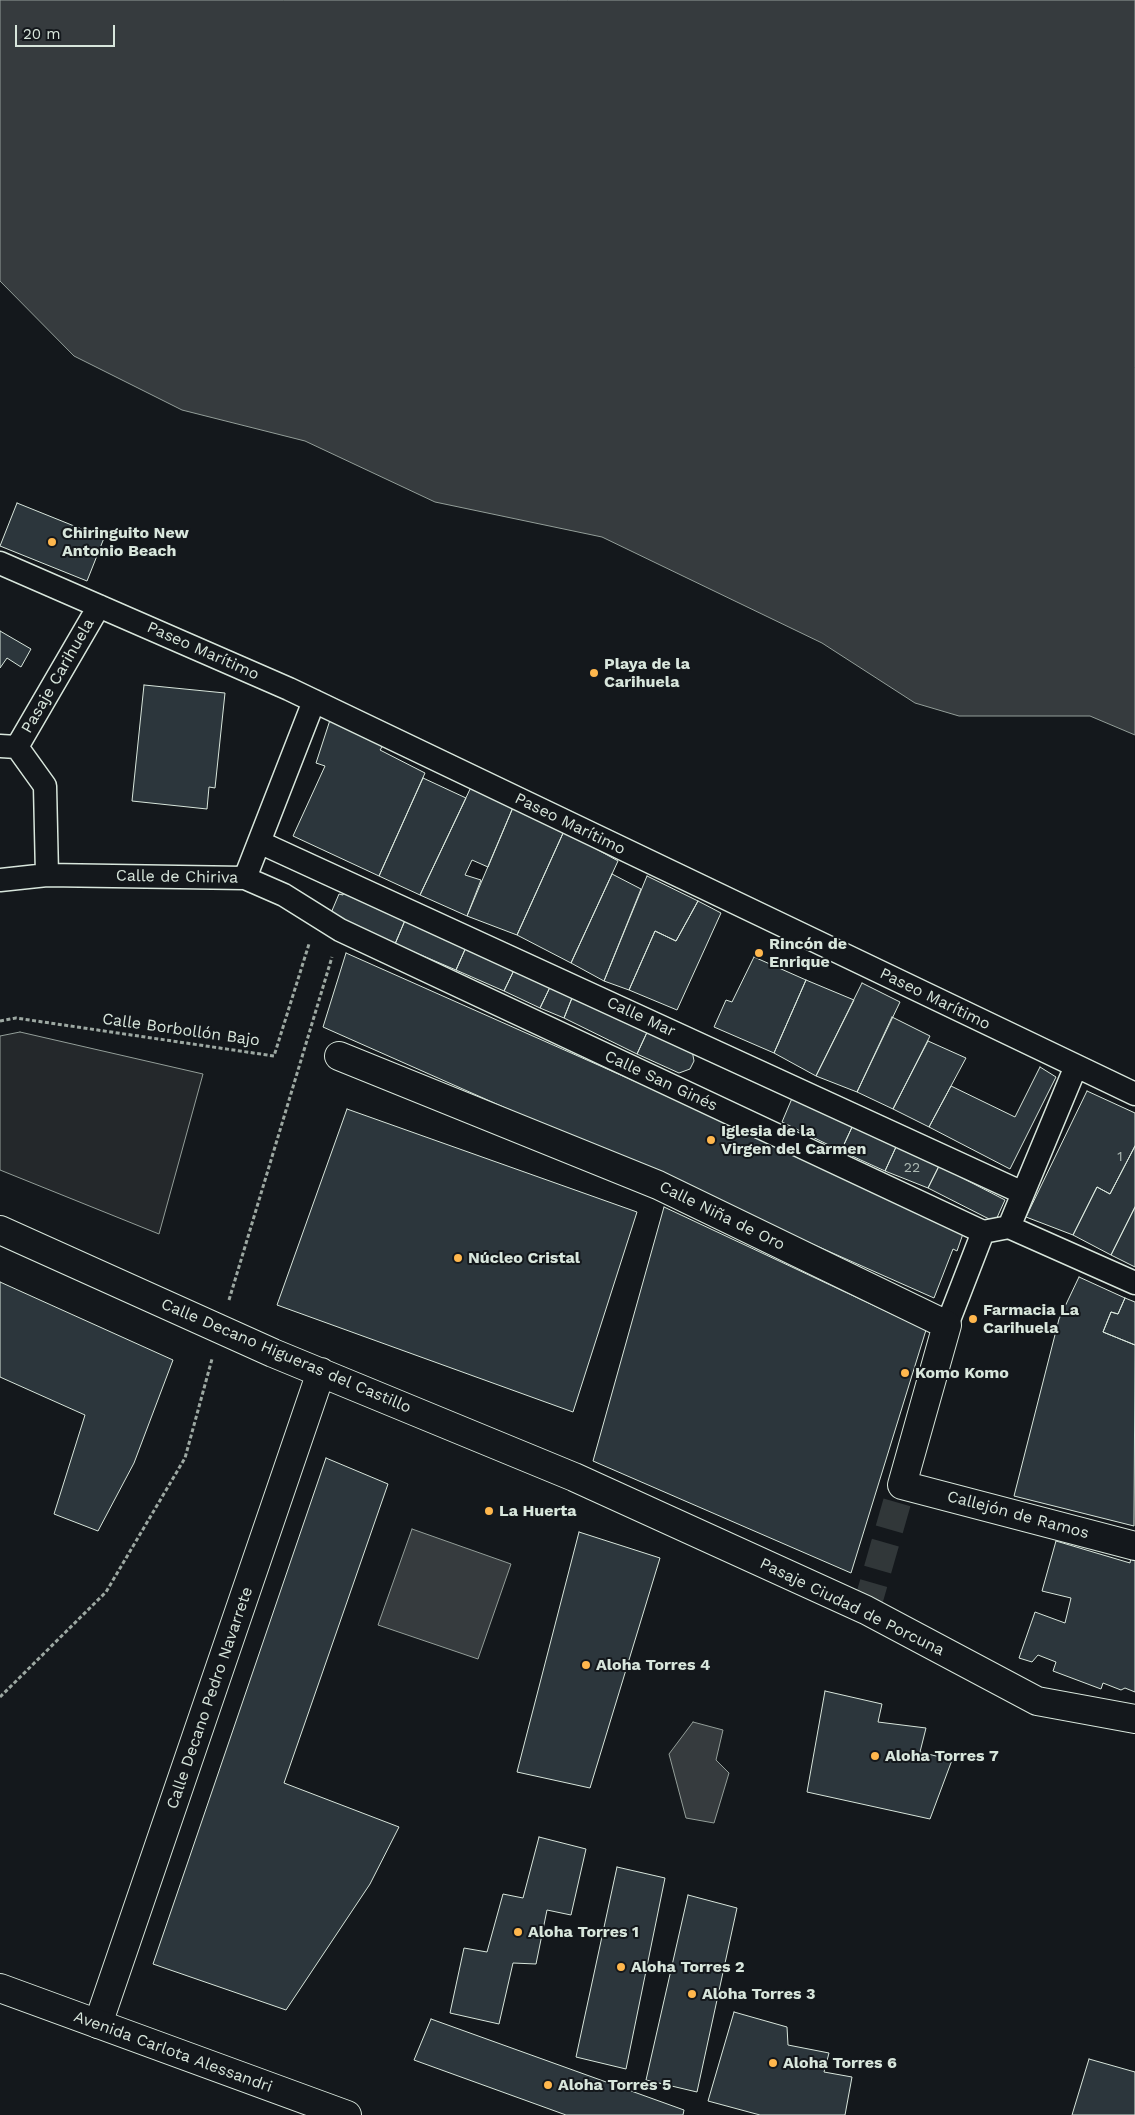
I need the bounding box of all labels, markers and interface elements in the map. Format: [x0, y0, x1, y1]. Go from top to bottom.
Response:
scale bar [18, 15, 118, 47]
text: 20 m [23, 25, 61, 43]
place label: Chiringuito New Antonio Beach [62, 523, 189, 561]
marker: Chiringuito New Antonio Beach [46, 536, 58, 548]
street label: Pasaje Carihuela [17, 615, 99, 737]
street label: Paseo Marítimo [144, 618, 262, 684]
place label: Playa de la Carihuela [604, 654, 690, 692]
marker: Playa de la Carihuela [588, 667, 600, 679]
street label: Paseo Marítimo [512, 789, 628, 859]
street label: Calle de Chiriva [116, 866, 238, 888]
place label: Rincón de Enrique [769, 934, 847, 972]
marker: Rincón de Enrique [753, 947, 765, 959]
street label: Paseo Marítimo [877, 964, 993, 1034]
street label: Calle Mar [604, 993, 678, 1041]
street label: Calle Borbollón Bajo [101, 1009, 261, 1051]
street label: Calle San Ginés [601, 1046, 721, 1116]
place label: Iglesia de la Virgen del Carmen [721, 1121, 866, 1159]
marker: Iglesia de la Virgen del Carmen [705, 1134, 717, 1146]
house number: 1 [1117, 1149, 1123, 1165]
house number: 22 [904, 1160, 920, 1176]
street label: Calle Niña de Oro [656, 1177, 788, 1255]
place label: Núcleo Cristal [468, 1248, 580, 1268]
marker: Núcleo Cristal [452, 1252, 464, 1264]
street label: Calle Decano Higueras del Castillo [158, 1295, 414, 1417]
place label: Farmacia La Carihuela [983, 1300, 1079, 1338]
marker: Farmacia La Carihuela [967, 1313, 979, 1325]
place label: Komo Komo [915, 1363, 1009, 1383]
marker: Komo Komo [899, 1367, 911, 1379]
street label: Callejón de Ramos [945, 1487, 1091, 1543]
place label: La Huerta [499, 1501, 577, 1521]
marker: La Huerta [483, 1505, 495, 1517]
street label: Pasaje Ciudad de Porcuna [757, 1554, 947, 1660]
street label: Calle Decano Pedro Navarrete [163, 1584, 257, 1812]
place label: Aloha Torres 4 [596, 1655, 710, 1675]
marker: Aloha Torres 4 [580, 1659, 592, 1671]
place label: Aloha Torres 7 [885, 1746, 999, 1766]
marker: Aloha Torres 7 [869, 1750, 881, 1762]
place label: Aloha Torres 1 [528, 1922, 639, 1942]
marker: Aloha Torres 1 [512, 1926, 524, 1938]
place label: Aloha Torres 2 [631, 1957, 745, 1977]
marker: Aloha Torres 2 [615, 1961, 627, 1973]
place label: Aloha Torres 3 [702, 1984, 815, 2004]
marker: Aloha Torres 3 [686, 1988, 698, 2000]
street label: Avenida Carlota Alessandri [71, 2007, 275, 2097]
place label: Aloha Torres 6 [783, 2053, 897, 2073]
marker: Aloha Torres 6 [767, 2057, 779, 2069]
place label: Aloha Torres 5 [558, 2075, 671, 2095]
marker: Aloha Torres 5 [542, 2079, 554, 2091]

